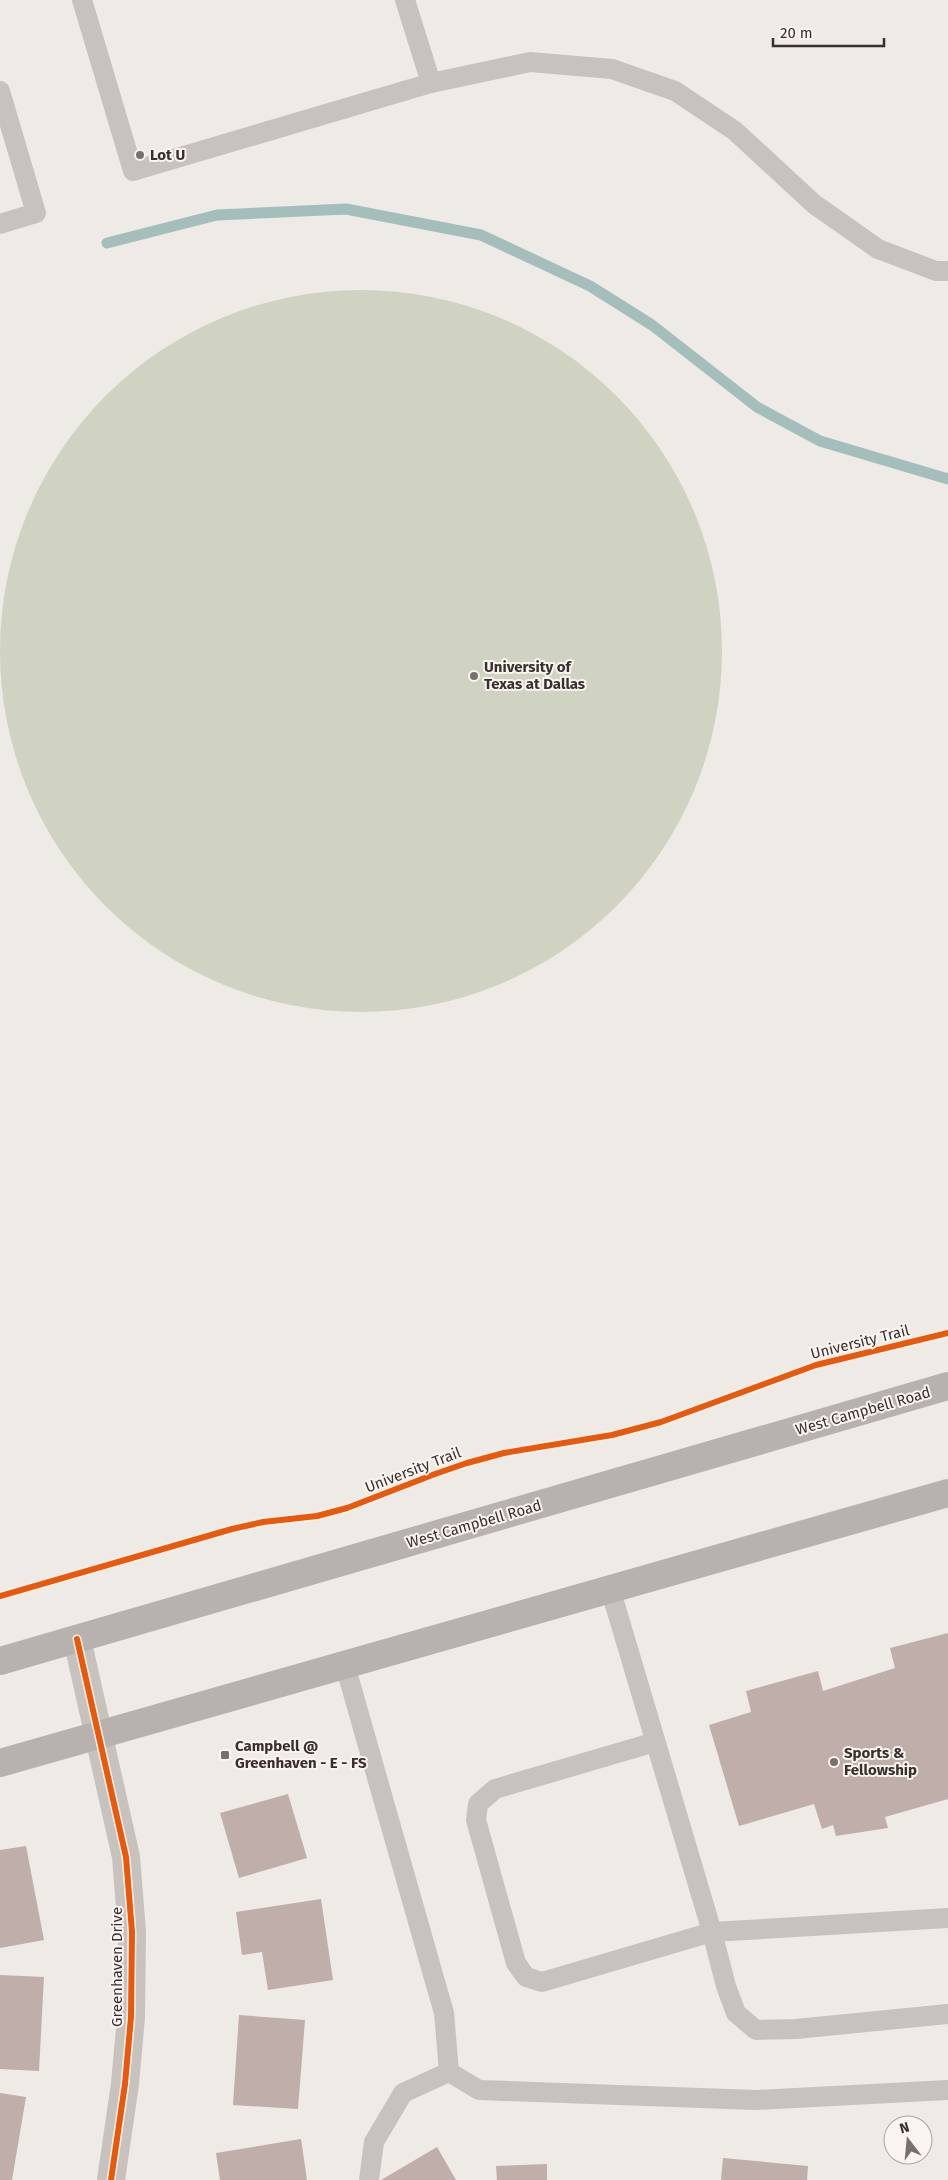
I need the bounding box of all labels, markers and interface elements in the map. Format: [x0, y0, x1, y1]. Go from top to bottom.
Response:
scale bar [773, 15, 884, 47]
text: 20 m [780, 24, 813, 42]
place label: Lot U [150, 146, 185, 164]
marker: Lot U [134, 149, 146, 161]
place label: University of Texas at Dallas [484, 658, 585, 693]
marker: University of Texas at Dallas [468, 670, 480, 682]
street label: University Trail [809, 1321, 912, 1363]
street label: West Campbell Road [794, 1383, 932, 1439]
street label: University Trail [362, 1443, 464, 1497]
street label: West Campbell Road [405, 1496, 543, 1552]
place label: Campbell @ Greenhaven - E - FS [235, 1737, 367, 1772]
place label: Sports & Fellowship [844, 1744, 917, 1779]
marker: Campbell @ Greenhaven - E - FS [219, 1749, 231, 1761]
marker: Sports & Fellowship [828, 1756, 840, 1768]
street label: Greenhaven Drive [108, 1907, 126, 2027]
north arrow [883, 2115, 933, 2165]
text: N [898, 2119, 911, 2137]

